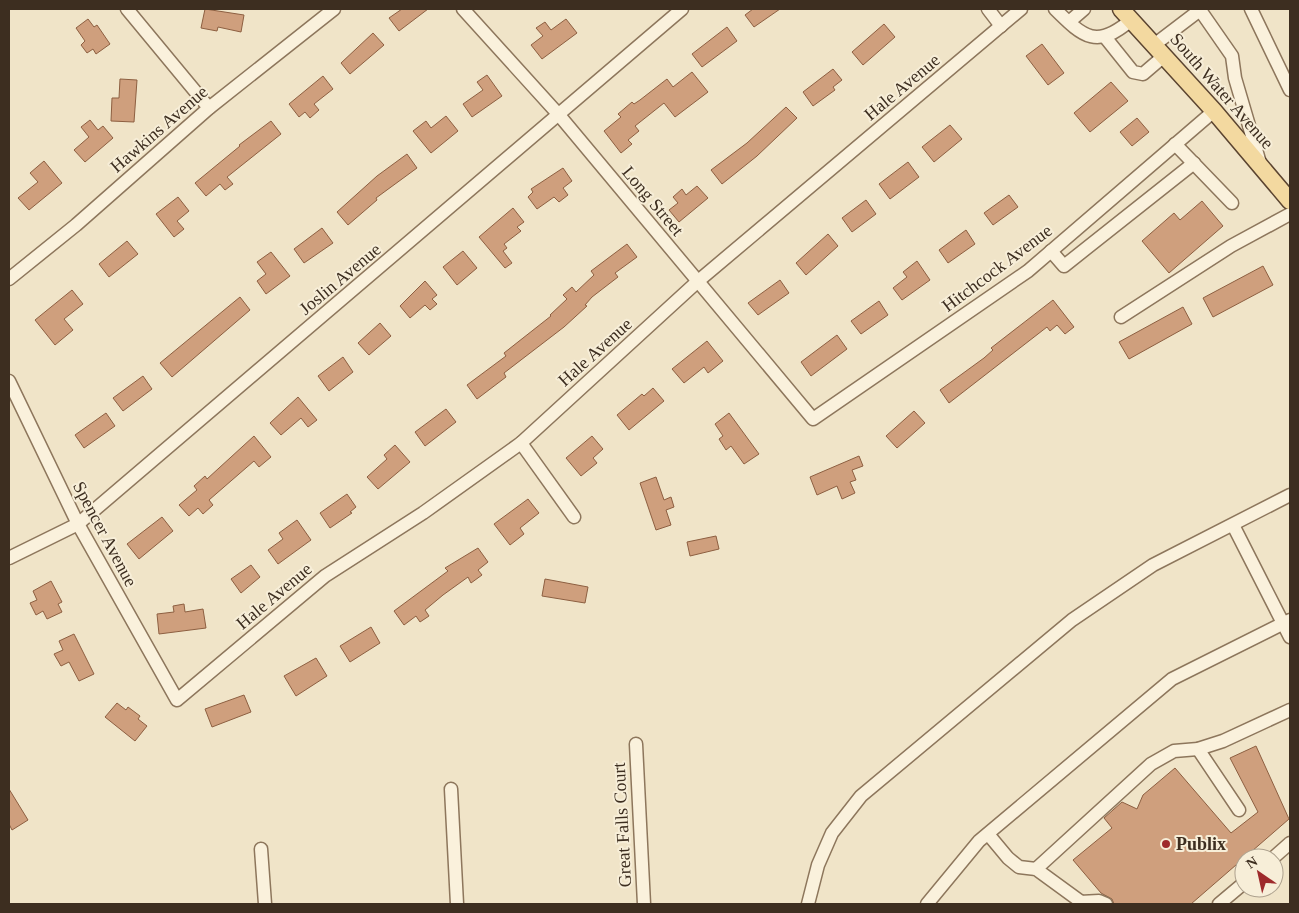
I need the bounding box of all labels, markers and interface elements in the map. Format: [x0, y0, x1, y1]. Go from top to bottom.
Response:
street label: South Water Avenue [1166, 29, 1278, 153]
street label: Hale Avenue [860, 50, 944, 124]
street label: Hawkins Avenue [106, 81, 212, 177]
street label: Long Street [618, 162, 688, 240]
street label: Hitchcock Avenue [938, 220, 1056, 316]
street label: Joslin Avenue [295, 239, 385, 319]
street label: Hale Avenue [554, 314, 636, 390]
street label: Spencer Avenue [69, 478, 141, 590]
street label: Hale Avenue [232, 559, 316, 633]
street label: Great Falls Court [609, 762, 635, 888]
place label: Publix [1176, 834, 1226, 854]
marker: Publix [1160, 838, 1172, 850]
north arrow [1234, 848, 1284, 898]
text: N [1244, 854, 1260, 872]

